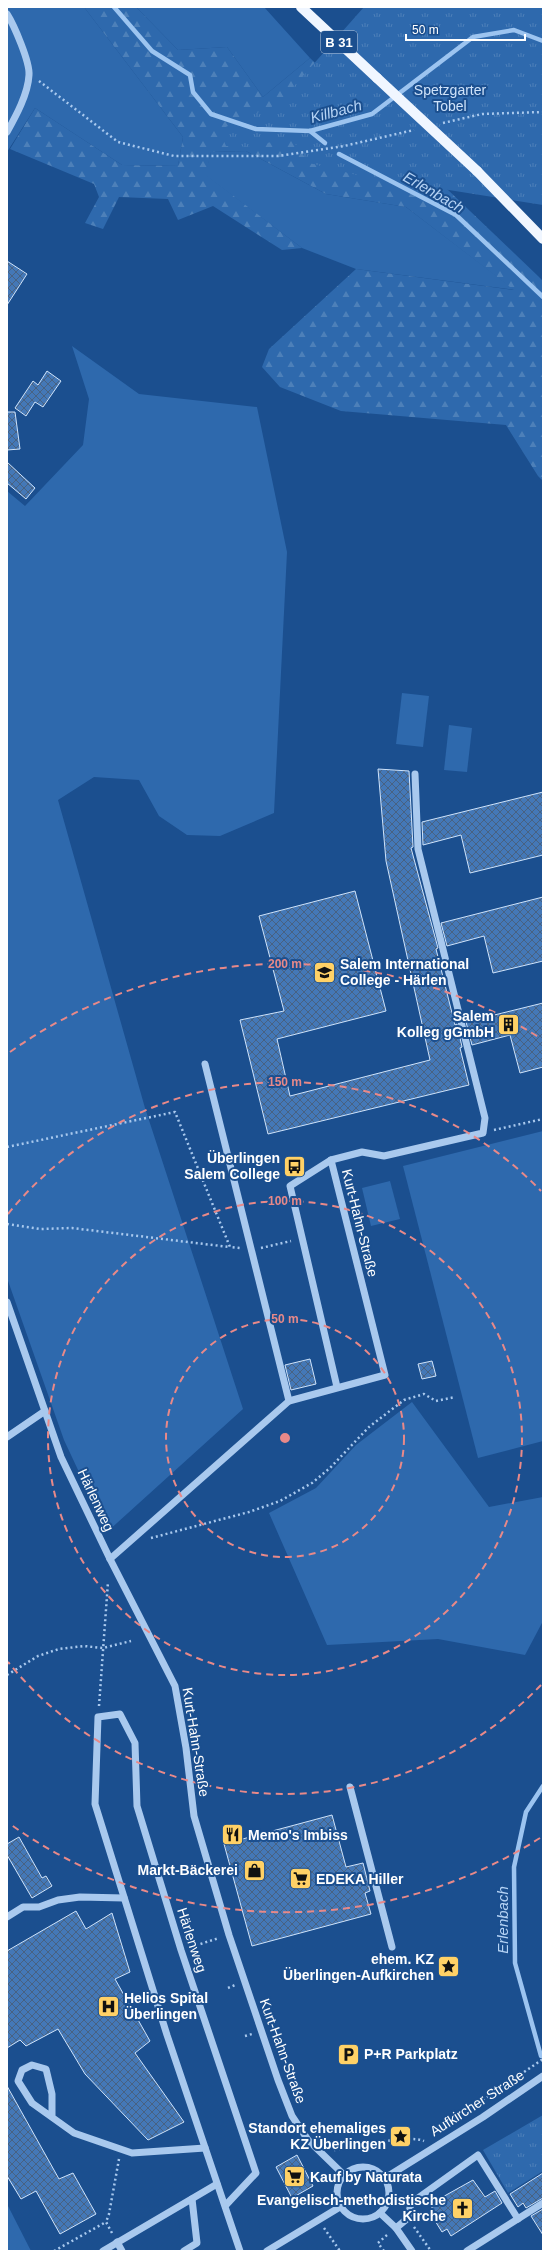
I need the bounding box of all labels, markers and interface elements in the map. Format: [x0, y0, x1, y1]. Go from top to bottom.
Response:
scale bar [406, 16, 525, 42]
text: 50 m [412, 23, 439, 37]
road number: B 31 [321, 31, 357, 53]
park label: Spetzgarter Tobel [414, 82, 487, 114]
water label: Killbach [308, 96, 364, 126]
water label: Erlenbach [401, 168, 467, 216]
place label: Salem International College - Härlen [340, 956, 469, 988]
text: 200 m [268, 957, 302, 971]
school or university icon: Salem International College - Härlen [312, 959, 338, 985]
place label: Salem Kolleg gGmbH [397, 1008, 494, 1040]
building icon: Salem Kolleg gGmbH [496, 1011, 522, 1037]
text: 150 m [268, 1075, 302, 1089]
place label: Überlingen Salem College [184, 1150, 280, 1182]
bus stop icon: Überlingen Salem College [282, 1153, 308, 1179]
street label: Kurt-Hahn-Straße [339, 1167, 381, 1279]
text: 100 m [268, 1194, 302, 1208]
text: 50 m [271, 1312, 299, 1326]
centre of rings [278, 1431, 292, 1445]
street label: Härlenweg [75, 1466, 117, 1534]
street label: Kurt-Hahn-Straße [179, 1686, 213, 1798]
restaurant icon: Memo's Imbiss [220, 1822, 246, 1848]
place label: Memo's Imbiss [248, 1827, 348, 1843]
shop icon: Markt-Bäckerei [241, 1857, 267, 1883]
place label: Markt-Bäckerei [138, 1862, 238, 1878]
supermarket icon: EDEKA Hiller [287, 1866, 313, 1892]
place label: EDEKA Hiller [316, 1871, 404, 1887]
water label: Erlenbach [494, 1886, 511, 1954]
street label: Härlenweg [174, 1906, 210, 1974]
place label: ehem. KZ Überlingen-Aufkirchen [283, 1951, 434, 1983]
place icon: ehem. KZ Überlingen-Aufkirchen [436, 1954, 462, 1980]
place label: Helios Spital Überlingen [124, 1990, 208, 2022]
hospital icon: Helios Spital Überlingen [96, 1993, 122, 2019]
street label: Kurt-Hahn-Straße [257, 1996, 309, 2106]
parking icon: P+R Parkplatz [336, 2041, 362, 2067]
place label: P+R Parkplatz [364, 2046, 458, 2062]
street label: Aufkircher Straße [427, 2067, 527, 2139]
place label: Standort ehemaliges KZ Überlingen [248, 2120, 386, 2152]
place icon: Standort ehemaliges KZ Überlingen [388, 2123, 414, 2149]
supermarket icon: Kauf by Naturata [282, 2164, 308, 2190]
place label: Kauf by Naturata [310, 2169, 422, 2185]
place label: Evangelisch-methodistische Kirche [257, 2192, 446, 2224]
church icon: Evangelisch-methodistische Kirche [449, 2195, 475, 2221]

